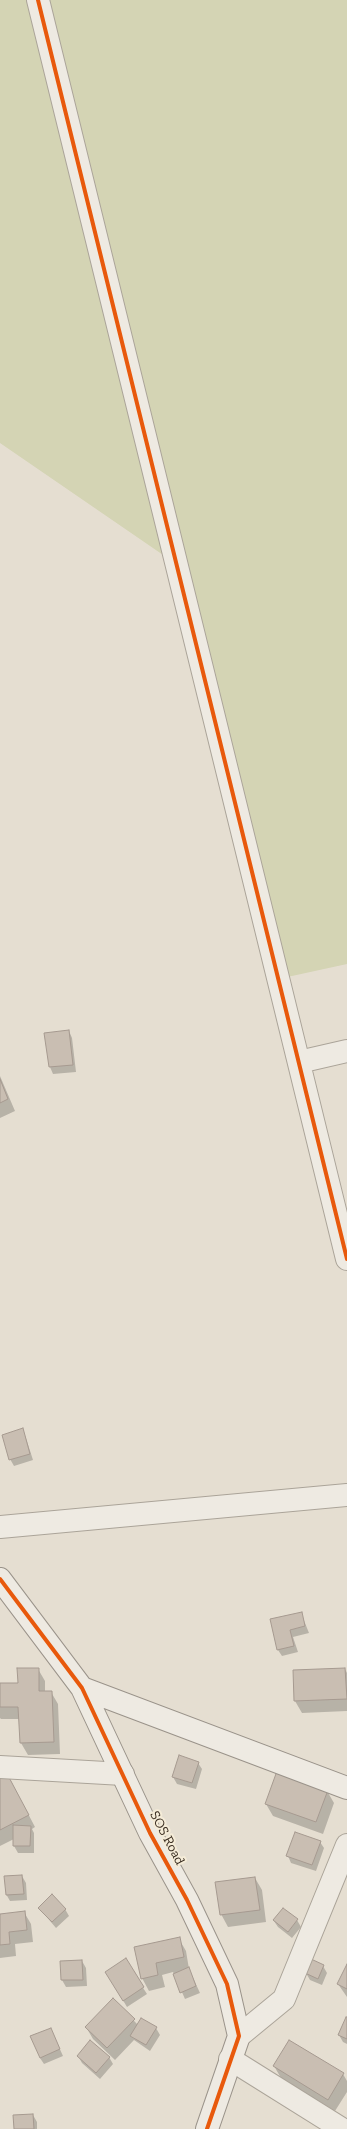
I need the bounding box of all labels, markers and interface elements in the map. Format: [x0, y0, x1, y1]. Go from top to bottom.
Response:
street label: SOS Road [146, 1808, 188, 1868]

